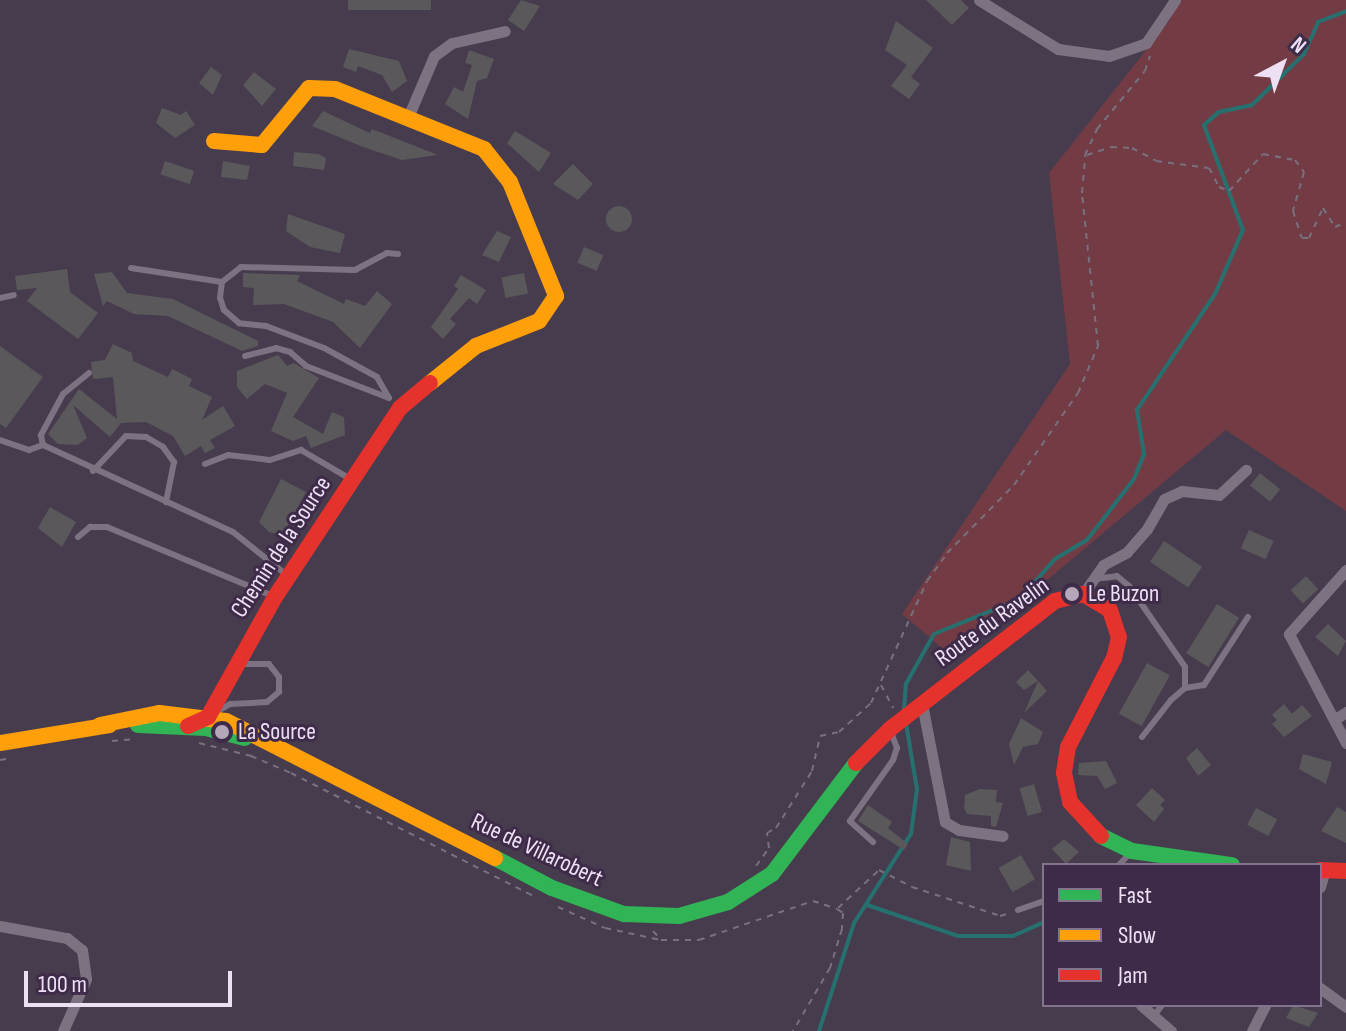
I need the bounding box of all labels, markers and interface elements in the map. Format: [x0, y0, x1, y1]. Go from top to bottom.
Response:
north arrow [1242, 24, 1322, 104]
text: N [1285, 31, 1311, 60]
street label: Chemin de la Source [225, 471, 337, 623]
street label: Route du Ravelin [930, 571, 1054, 673]
place label: Le Buzon [1088, 580, 1159, 608]
marker: Le Buzon [1063, 585, 1081, 603]
place label: La Source [238, 718, 316, 746]
marker: La Source [213, 723, 231, 741]
street label: Rue de Villarobert [467, 807, 607, 893]
legend [1042, 863, 1322, 1007]
text: Fast [1118, 881, 1152, 910]
text: Slow [1118, 921, 1156, 950]
scale bar [28, 955, 236, 1005]
text: Jam [1118, 961, 1148, 990]
text: 100 m [38, 970, 87, 999]

